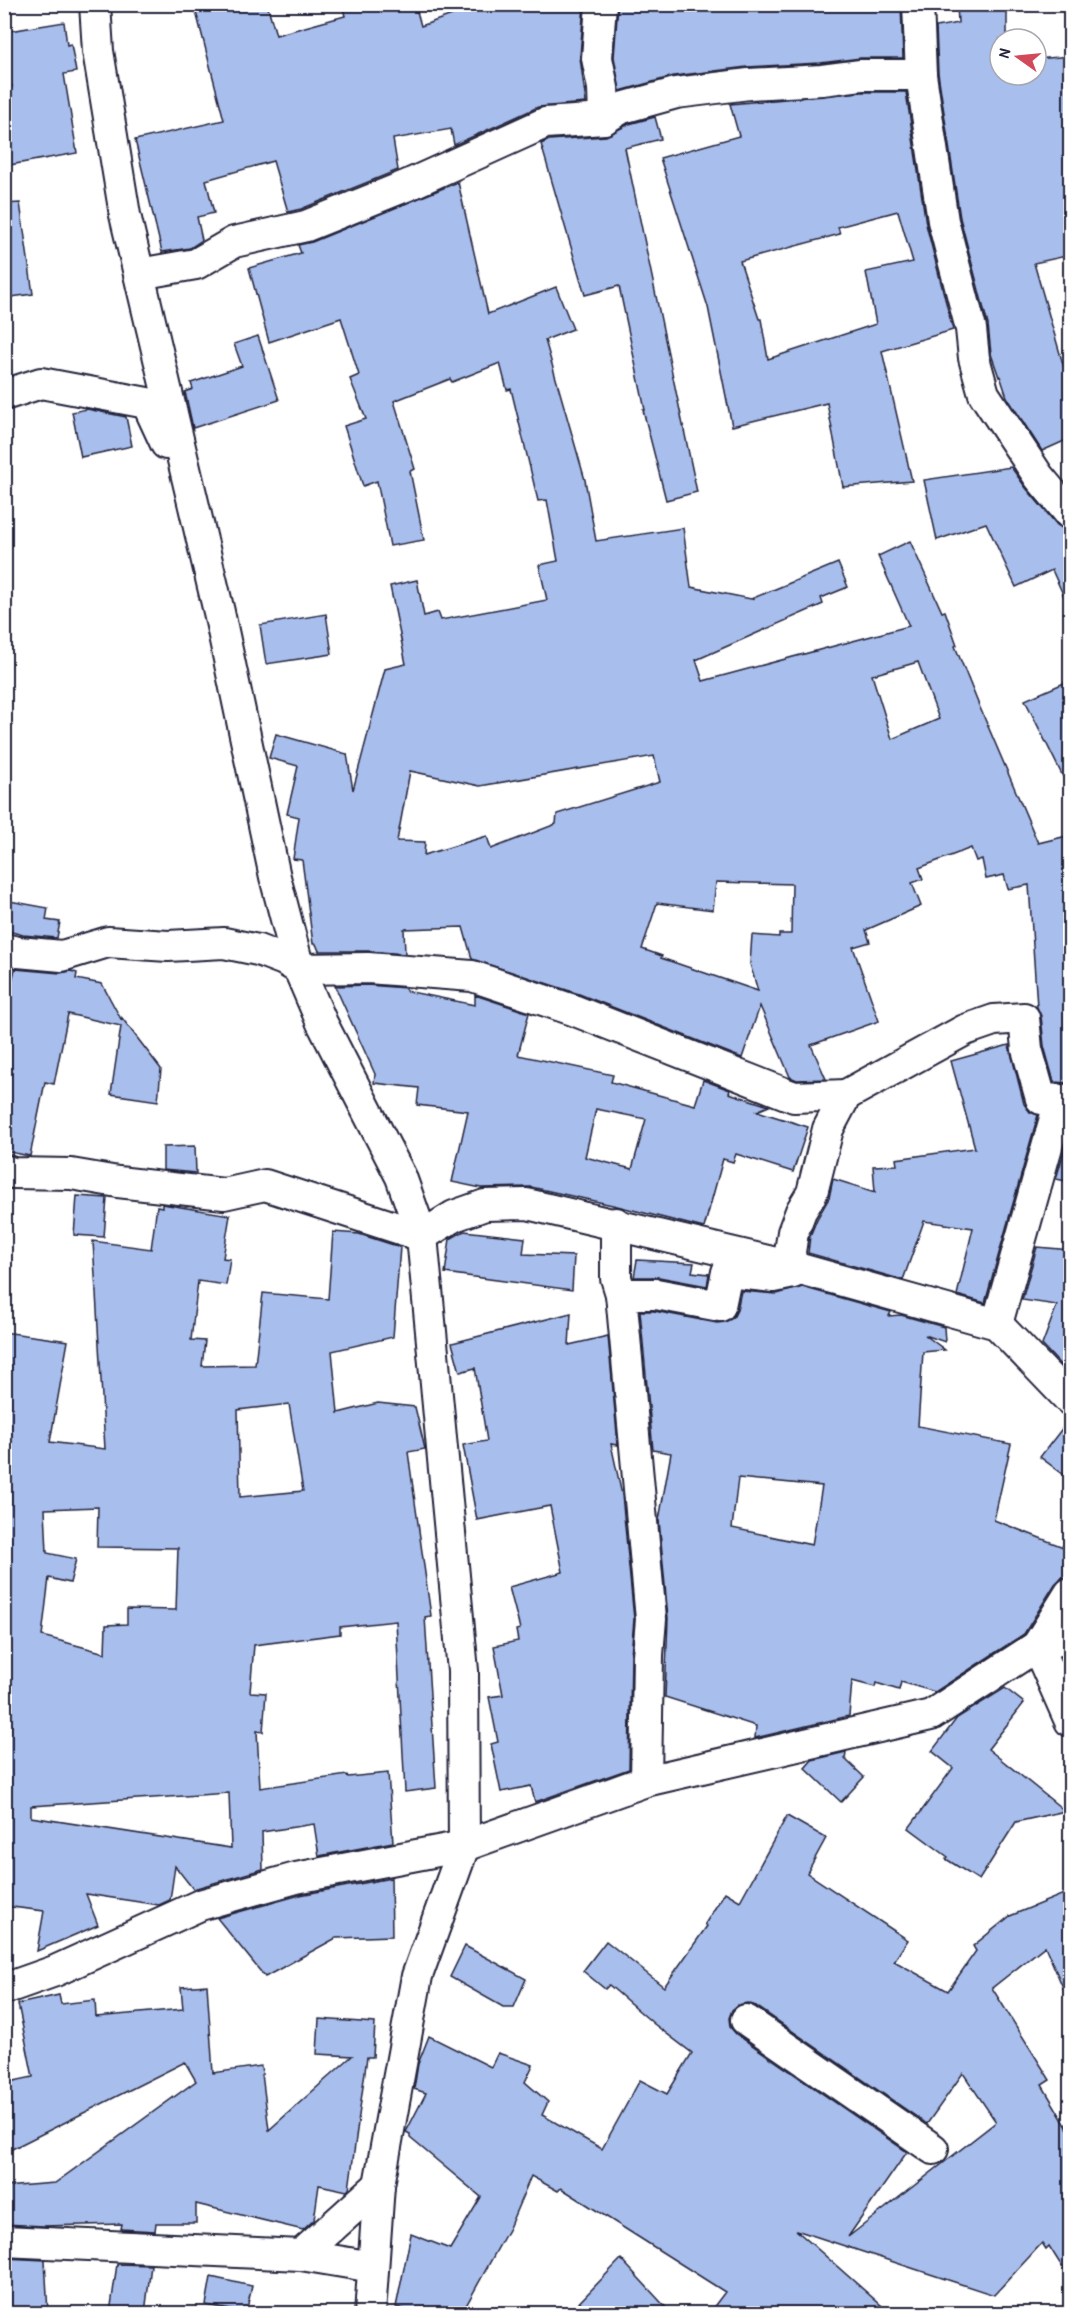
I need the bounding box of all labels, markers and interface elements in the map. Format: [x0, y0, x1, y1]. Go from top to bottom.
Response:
north arrow [988, 27, 1048, 87]
text: N [992, 46, 1015, 60]

